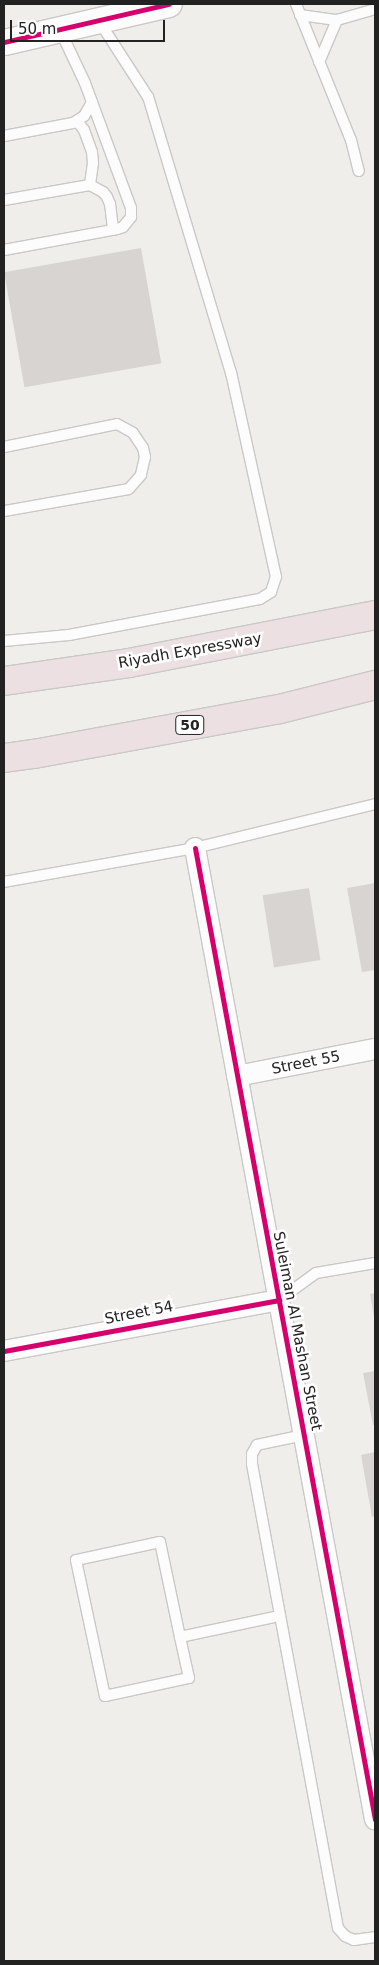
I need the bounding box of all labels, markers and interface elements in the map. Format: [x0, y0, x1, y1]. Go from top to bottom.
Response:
scale bar [12, 10, 168, 42]
text: 50 m [18, 20, 56, 38]
street label: Riyadh Expressway [117, 630, 263, 672]
road number: 50 [175, 714, 205, 736]
street label: Street 55 [270, 1048, 342, 1078]
street label: Suleiman Al Mashan Street [269, 1230, 325, 1432]
street label: Street 54 [103, 1298, 175, 1328]

